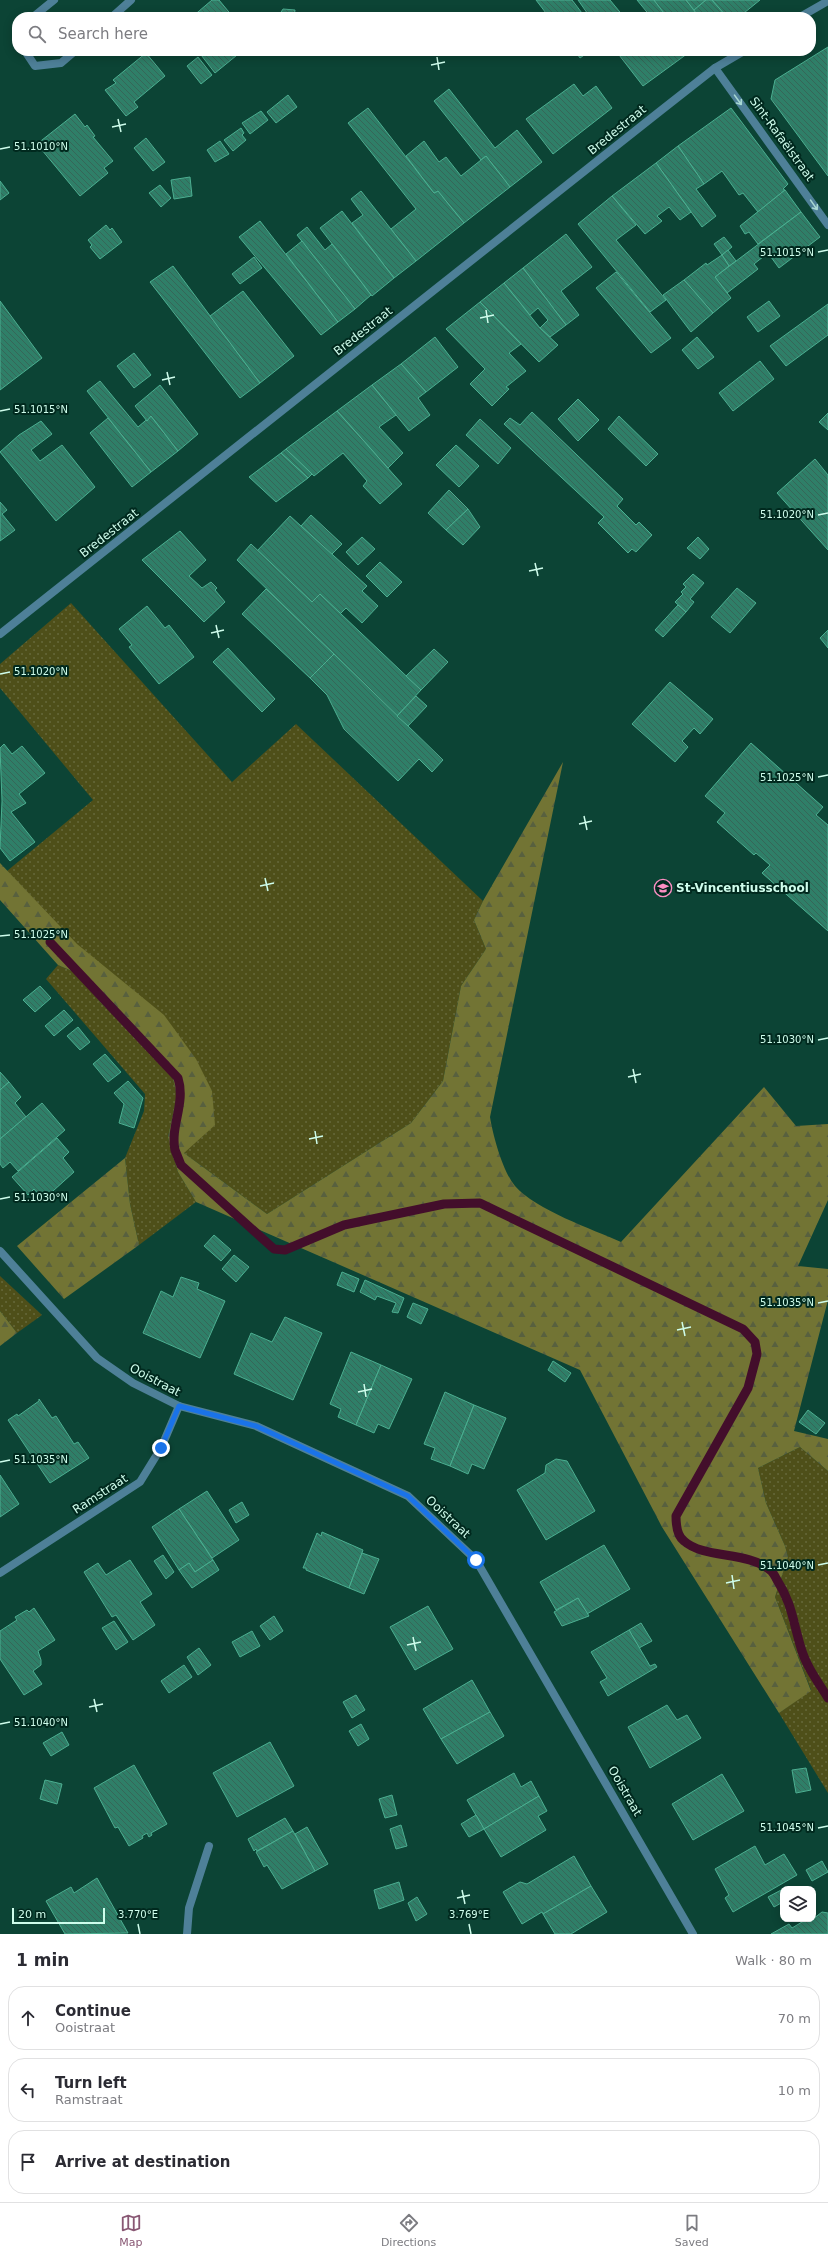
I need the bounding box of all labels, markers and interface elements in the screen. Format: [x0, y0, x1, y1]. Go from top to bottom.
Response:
search box [12, 12, 816, 56]
icon: search [26, 23, 48, 45]
text: Search here [58, 25, 148, 43]
one-way arrow [734, 94, 742, 105]
street label: Sint-Rafaëlstraat [747, 94, 817, 184]
street label: Bredestraat [585, 102, 649, 158]
text: 51.1010°N [14, 141, 68, 152]
one-way arrow [810, 199, 818, 210]
text: 51.1015°N [760, 247, 814, 258]
street label: Bredestraat [331, 304, 395, 358]
text: 51.1015°N [14, 404, 68, 415]
street label: Bredestraat [77, 506, 141, 560]
text: 51.1020°N [760, 509, 814, 520]
text: 51.1020°N [14, 666, 68, 677]
text: 51.1025°N [760, 772, 814, 783]
school or university icon: St-Vincentiusschool [653, 878, 673, 898]
place label: St-Vincentiusschool [676, 881, 809, 895]
text: 51.1025°N [14, 929, 68, 940]
text: 51.1030°N [760, 1034, 814, 1045]
text: 51.1030°N [14, 1192, 68, 1203]
text: 51.1035°N [760, 1297, 814, 1308]
street label: Ooistraat [127, 1361, 183, 1399]
route end [152, 1439, 170, 1457]
text: 51.1035°N [14, 1454, 68, 1465]
street label: Ramstraat [70, 1471, 130, 1517]
street label: Ooistraat [423, 1493, 473, 1541]
route start [467, 1551, 485, 1569]
text: 51.1040°N [760, 1560, 814, 1571]
text: 51.1040°N [14, 1717, 68, 1728]
street label: Ooistraat [605, 1763, 645, 1819]
text: 51.1045°N [760, 1822, 814, 1833]
map controls [780, 1886, 816, 1922]
button: layers [780, 1886, 816, 1922]
scale bar [12, 1906, 105, 1925]
text: 20 m [18, 1908, 46, 1921]
text: 3.770°E [118, 1909, 158, 1920]
text: 3.769°E [449, 1909, 489, 1920]
text: 1 min [16, 1950, 69, 1970]
text: Walk · 80 m [735, 1953, 812, 1968]
text: Continue [55, 2002, 131, 2020]
icon: ahead [17, 2007, 39, 2029]
text: 70 m [778, 2011, 811, 2026]
text: Ooistraat [55, 2020, 115, 2035]
text: Turn left [55, 2074, 127, 2092]
icon: left [17, 2079, 39, 2101]
text: 10 m [778, 2083, 811, 2098]
text: Ramstraat [55, 2092, 123, 2107]
icon: arrive [17, 2151, 39, 2173]
text: Arrive at destination [55, 2153, 230, 2171]
tab: Map [119, 2212, 142, 2249]
tab: Directions [381, 2212, 436, 2249]
tab: Saved [675, 2212, 709, 2249]

